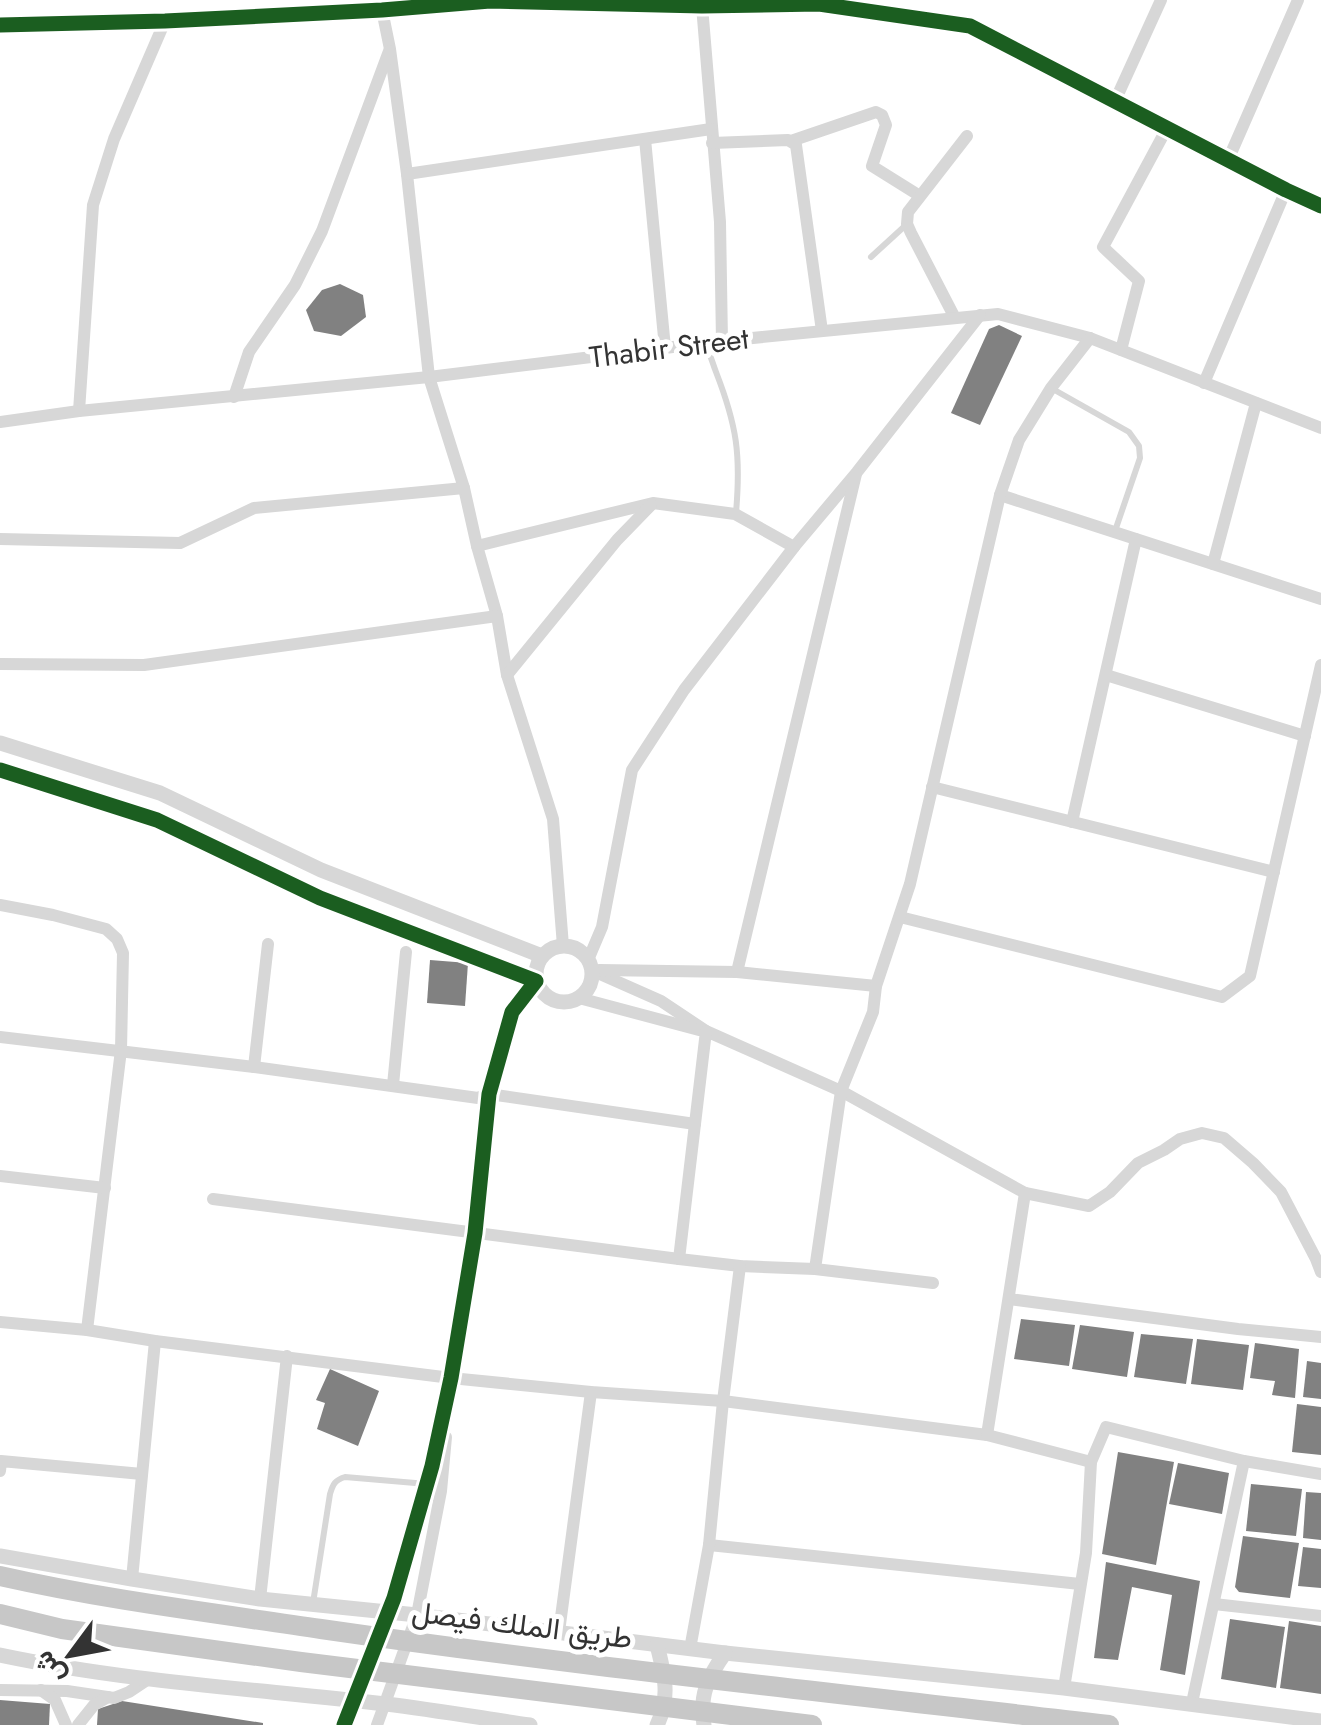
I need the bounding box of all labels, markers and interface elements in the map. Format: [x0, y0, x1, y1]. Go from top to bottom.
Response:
street label: Thabir Street [587, 316, 752, 379]
street label: طريق الملك فيصل [409, 1590, 635, 1659]
north arrow [20, 1605, 120, 1705]
text: ش [23, 1643, 76, 1693]

